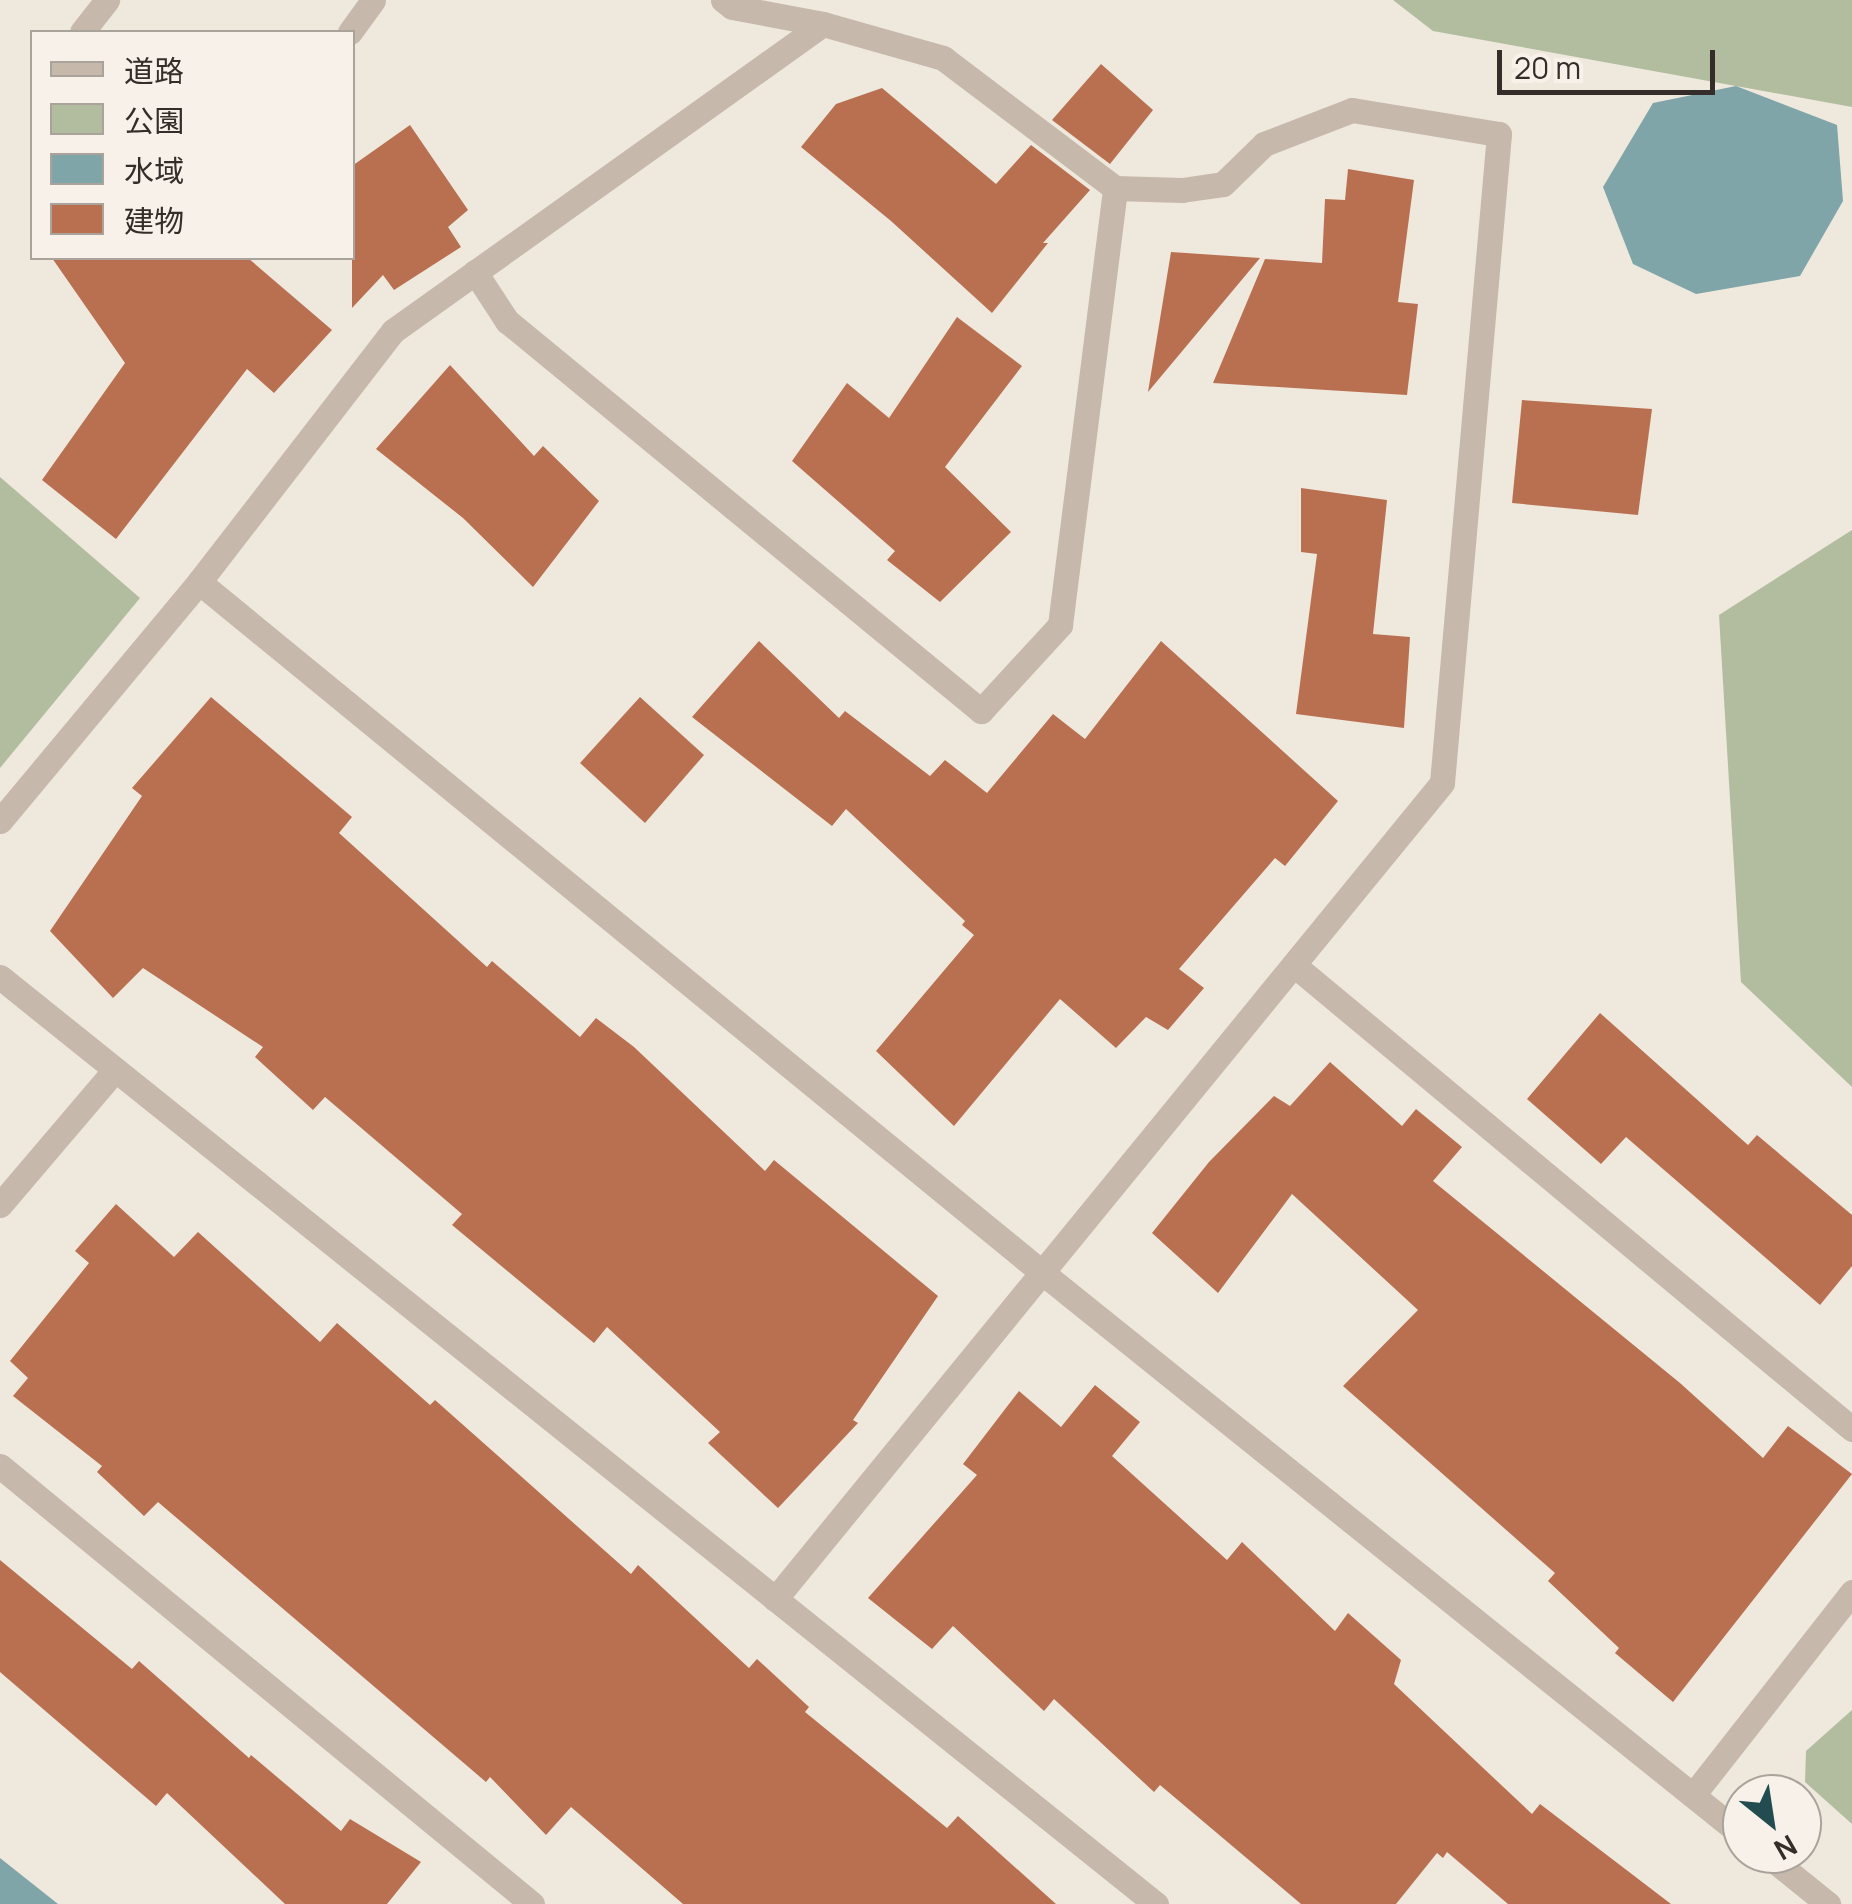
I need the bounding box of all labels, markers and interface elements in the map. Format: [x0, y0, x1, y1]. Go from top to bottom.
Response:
legend [30, 30, 355, 260]
scale bar [1502, 30, 1720, 92]
text: 20 m [1514, 47, 1581, 88]
text: 道路 [124, 50, 184, 91]
text: 公園 [124, 100, 184, 141]
text: 水域 [124, 150, 184, 191]
text: 建物 [124, 200, 184, 241]
north arrow [1722, 1774, 1822, 1874]
text: N [1768, 1827, 1804, 1870]

